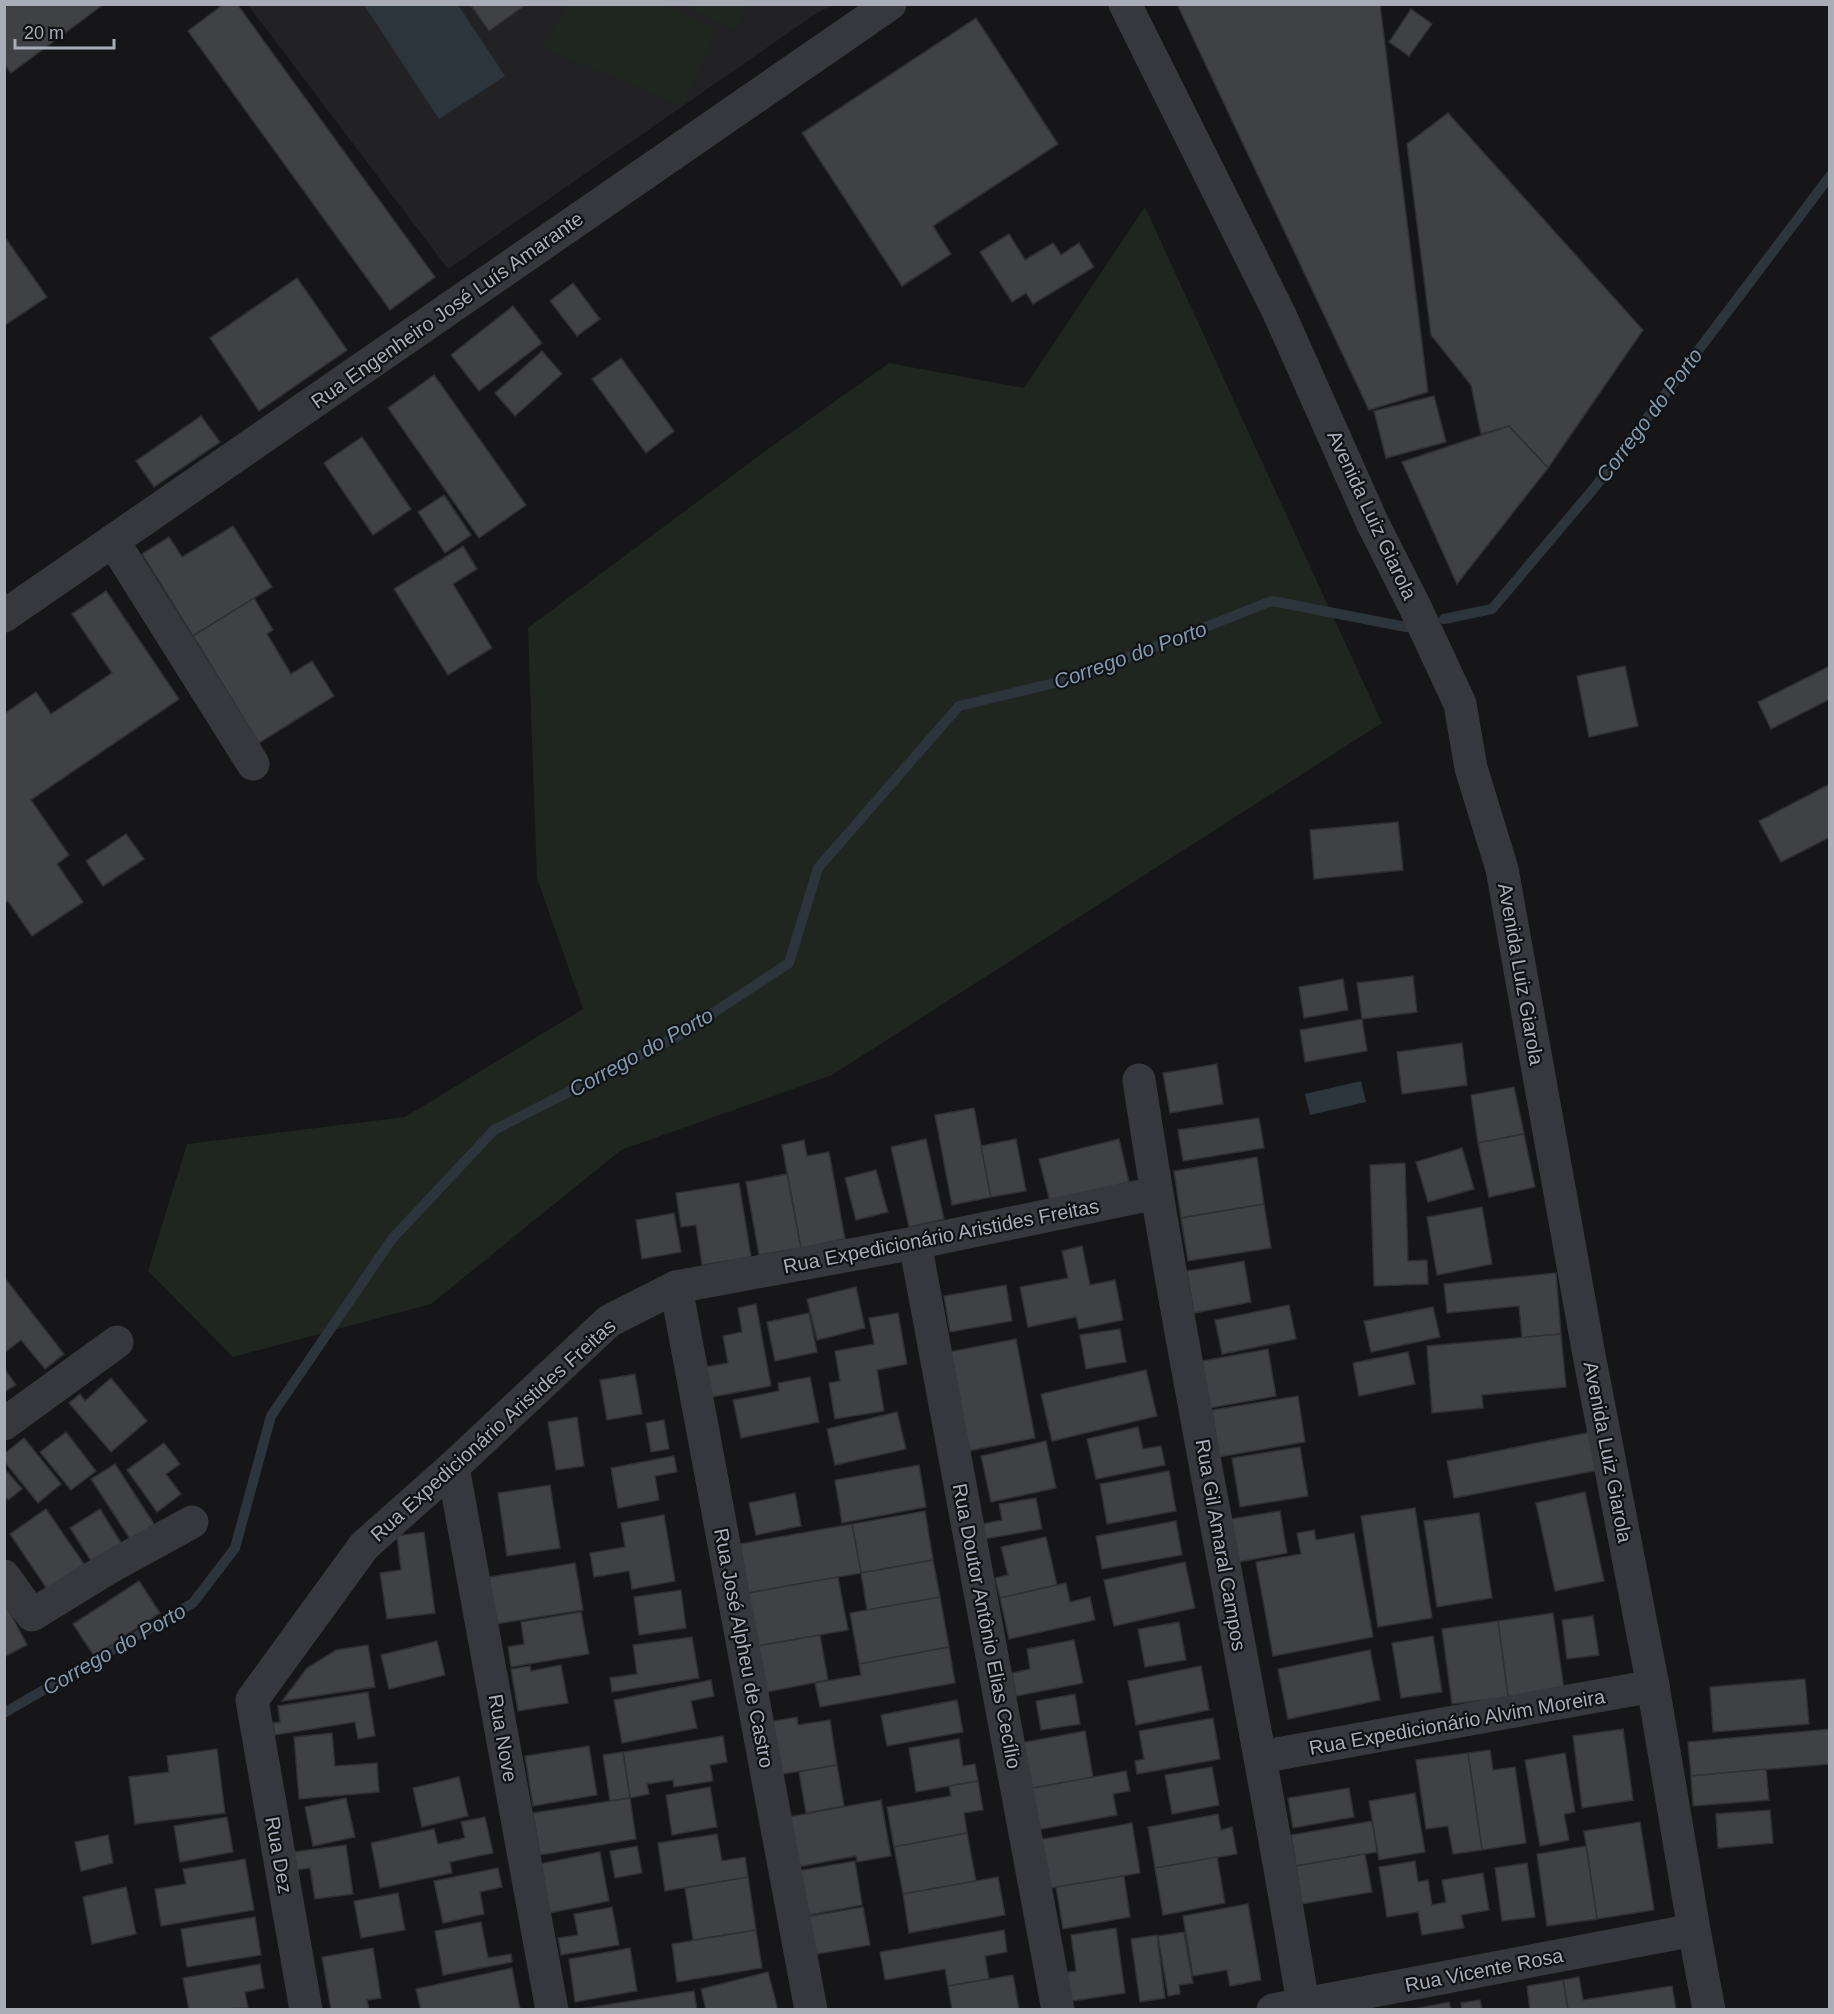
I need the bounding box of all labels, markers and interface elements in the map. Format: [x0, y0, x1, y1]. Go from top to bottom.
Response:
scale bar [15, 12, 114, 50]
text: 20 m [24, 23, 64, 43]
street label: Rua Engenheiro José Luís Amarante [307, 207, 587, 413]
water label: Corrego do Porto [1591, 343, 1707, 486]
street label: Avenida Luiz Giarola [1323, 427, 1421, 604]
water label: Corrego do Porto [1050, 617, 1210, 693]
street label: Avenida Luiz Giarola [1494, 881, 1548, 1067]
water label: Corrego do Porto [565, 1003, 717, 1101]
street label: Rua Expedicionário Aristides Freitas [781, 1195, 1101, 1277]
street label: Rua Expedicionário Aristides Freitas [366, 1314, 620, 1546]
street label: Avenida Luiz Giarola [1580, 1359, 1637, 1545]
street label: Rua Gil Amaral Campos [1192, 1437, 1250, 1653]
street label: Rua Doutor Antônio Elias Cecílio [949, 1481, 1025, 1771]
street label: Rua José Alpheu de Castro [710, 1526, 778, 1770]
water label: Corrego do Porto [38, 1599, 190, 1699]
street label: Rua Expedicionário Alvim Moreira [1307, 1685, 1608, 1759]
street label: Rua Nove [484, 1692, 522, 1784]
street label: Rua Dez [261, 1815, 297, 1895]
street label: Rua Vicente Rosa [1403, 1944, 1566, 1996]

